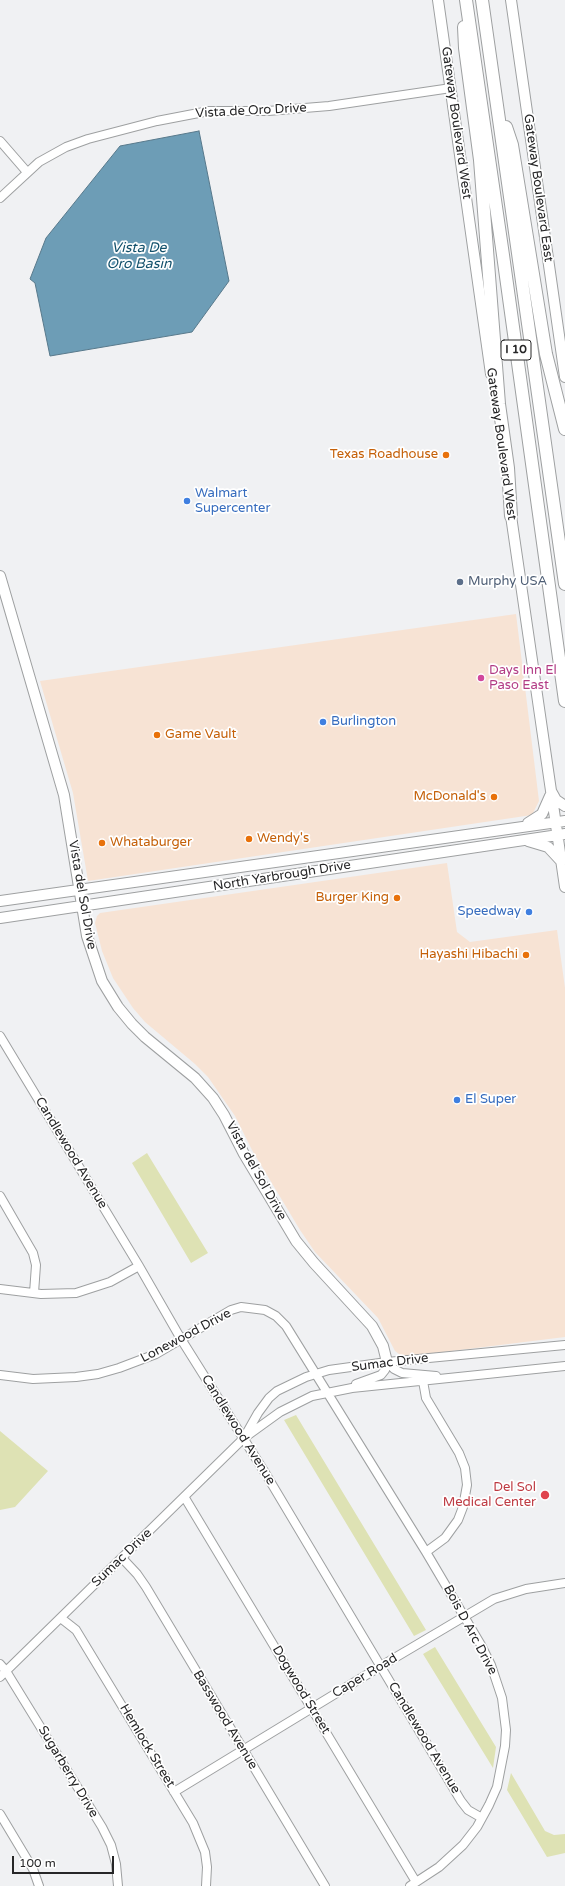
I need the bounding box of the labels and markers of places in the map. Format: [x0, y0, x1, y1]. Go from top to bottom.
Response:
place label: Texas Roadhouse [330, 447, 438, 463]
marker: Texas Roadhouse [441, 450, 451, 460]
place label: Walmart Supercenter [195, 486, 270, 517]
marker: Walmart Supercenter [182, 496, 192, 506]
place label: Murphy USA [468, 574, 547, 590]
marker: Murphy USA [455, 577, 465, 587]
place label: Days Inn El Paso East [489, 663, 557, 694]
marker: Days Inn El Paso East [476, 673, 486, 683]
place label: Burlington [331, 714, 396, 730]
marker: Burlington [318, 717, 328, 727]
place label: Game Vault [165, 727, 236, 743]
marker: Game Vault [152, 730, 162, 740]
place label: McDonald's [413, 789, 486, 805]
marker: McDonald's [489, 792, 499, 802]
place label: Wendy's [257, 831, 309, 847]
marker: Wendy's [244, 834, 254, 844]
place label: Whataburger [110, 835, 192, 851]
marker: Whataburger [97, 838, 107, 848]
place label: Burger King [315, 890, 389, 906]
marker: Burger King [392, 893, 402, 903]
place label: Speedway [458, 904, 521, 920]
marker: Speedway [524, 907, 534, 917]
place label: Hayashi Hibachi [419, 947, 518, 963]
marker: Hayashi Hibachi [521, 950, 531, 960]
place label: El Super [465, 1092, 516, 1108]
marker: El Super [452, 1095, 462, 1105]
place label: Del Sol Medical Center [443, 1480, 536, 1511]
marker: Del Sol Medical Center [539, 1489, 551, 1501]

